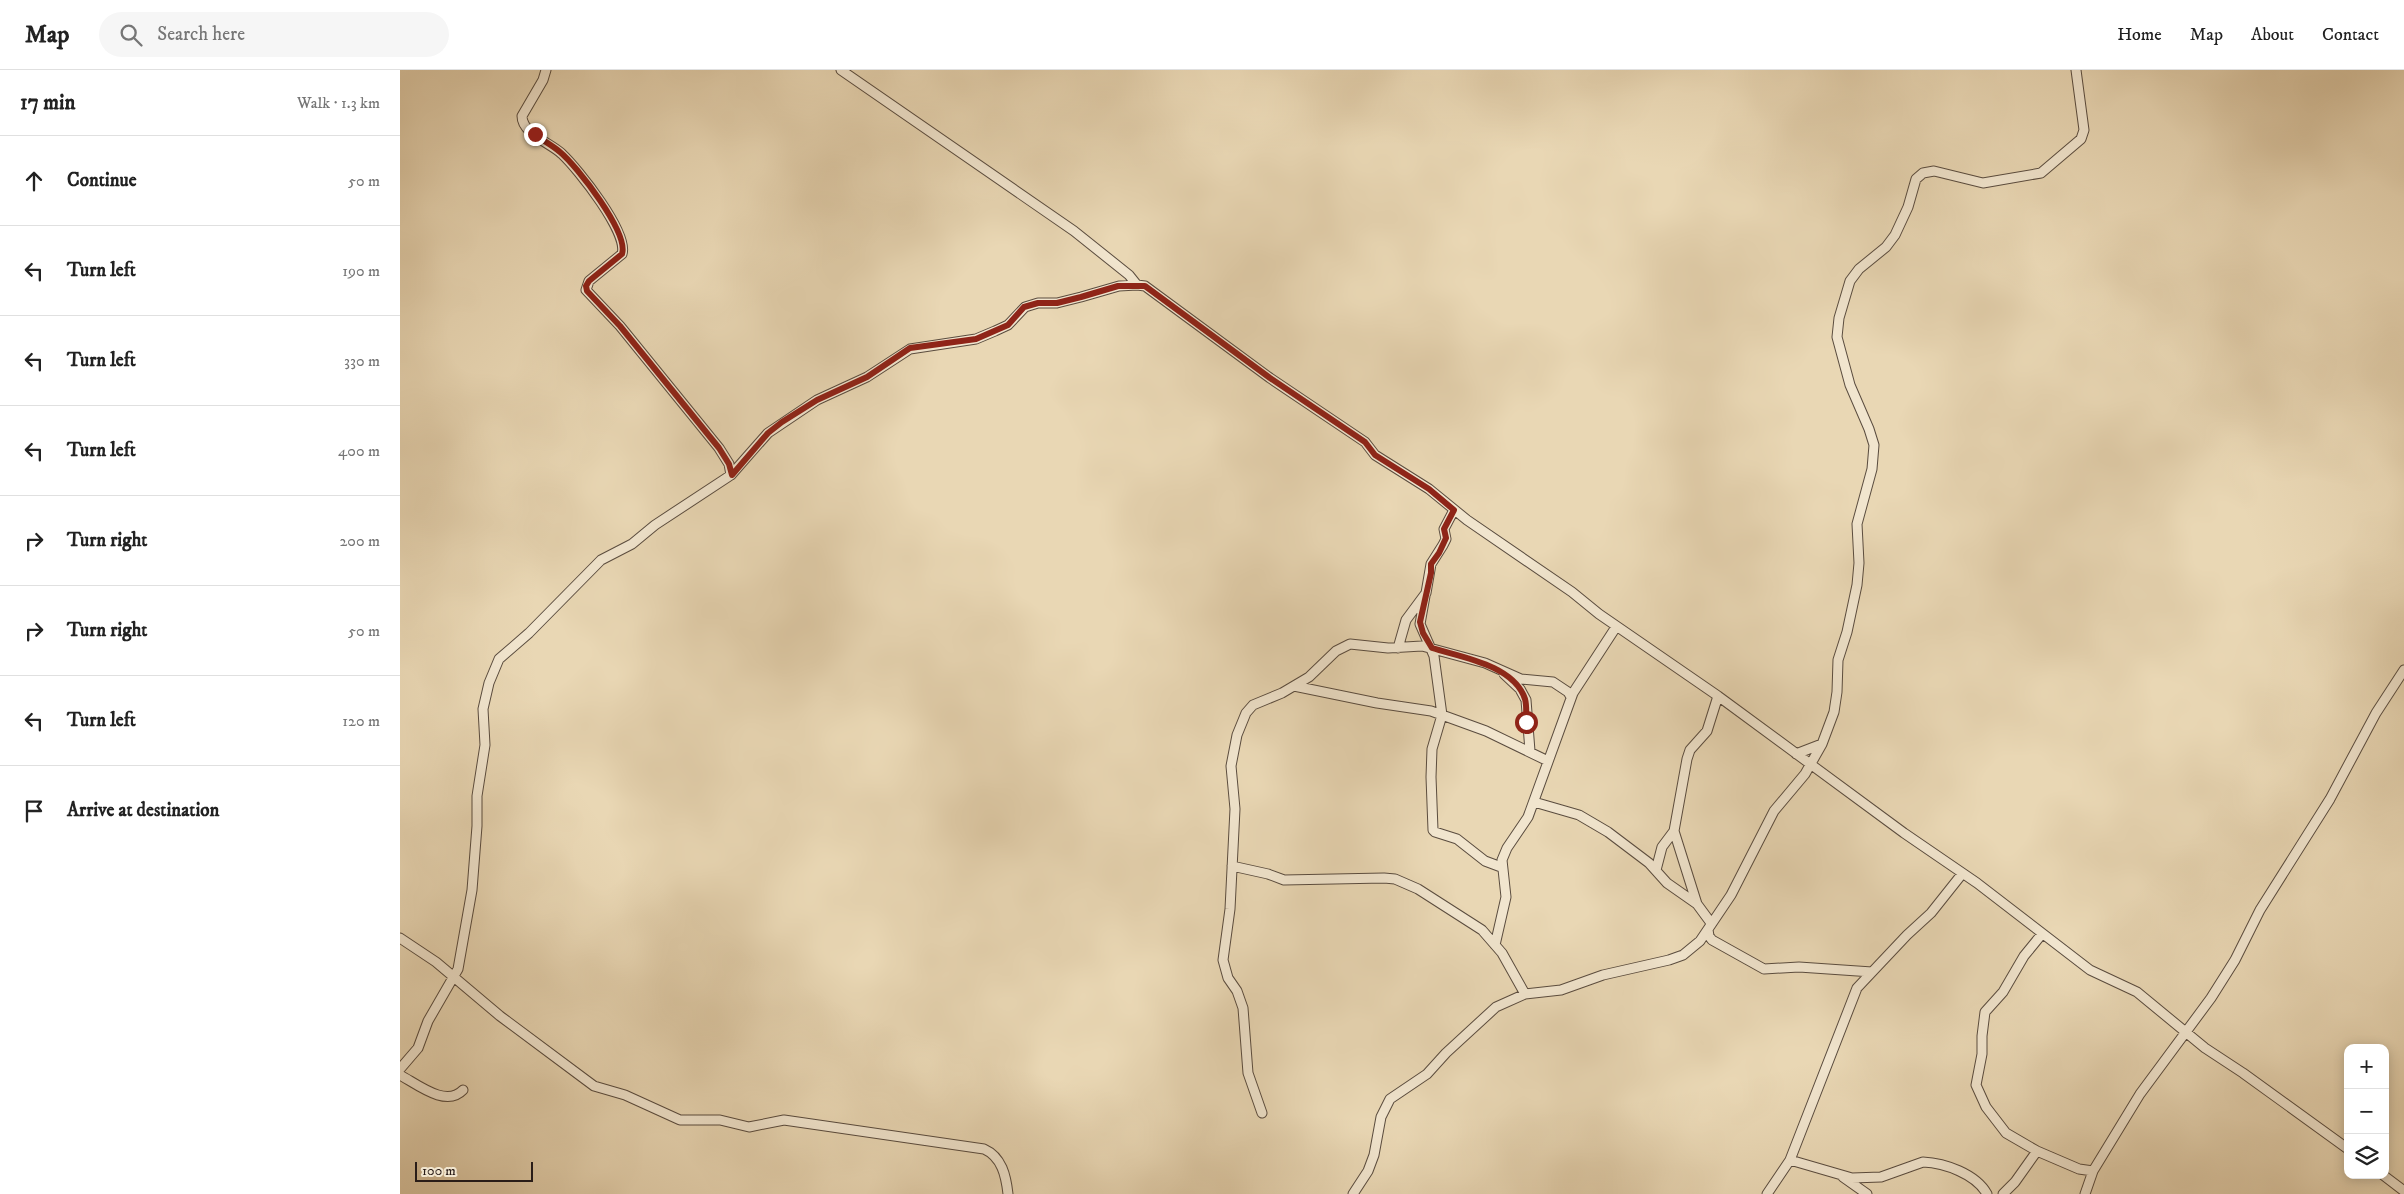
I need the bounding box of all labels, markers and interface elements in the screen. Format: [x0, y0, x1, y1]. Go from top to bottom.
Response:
search box [99, 12, 449, 57]
text: Map [25, 20, 69, 50]
icon: search [117, 21, 145, 49]
text: Search here [157, 23, 245, 46]
text: Home [2117, 24, 2162, 46]
text: Map [2190, 24, 2223, 46]
text: About [2251, 24, 2294, 46]
text: Contact [2322, 24, 2379, 46]
text: 17 min [20, 90, 75, 116]
text: Walk · 1.3 km [297, 93, 380, 113]
route end [524, 123, 547, 146]
icon: ahead [20, 167, 48, 195]
text: Continue [67, 169, 137, 192]
text: 50 m [348, 171, 380, 191]
icon: left [20, 257, 48, 285]
text: Turn left [67, 259, 136, 282]
text: 190 m [342, 261, 380, 281]
icon: left [20, 347, 48, 375]
text: Turn left [67, 349, 136, 372]
text: 330 m [344, 351, 380, 371]
icon: left [20, 437, 48, 465]
text: Turn left [67, 439, 136, 462]
text: 400 m [338, 441, 380, 461]
icon: right [20, 527, 48, 555]
text: Turn right [67, 529, 147, 552]
text: 200 m [339, 531, 380, 551]
icon: right [20, 617, 48, 645]
text: Turn right [67, 619, 147, 642]
text: 50 m [348, 621, 380, 641]
icon: left [20, 707, 48, 735]
text: Turn left [67, 709, 136, 732]
text: 120 m [342, 711, 380, 731]
route start [1515, 711, 1538, 734]
icon: arrive [20, 797, 48, 825]
text: Arrive at destination [67, 799, 219, 822]
map controls [2344, 1044, 2389, 1179]
button: + [2344, 1044, 2389, 1089]
button: − [2344, 1089, 2389, 1134]
button: layers [2344, 1134, 2389, 1179]
scale bar [415, 1159, 532, 1182]
text: 100 m [422, 1162, 456, 1180]

